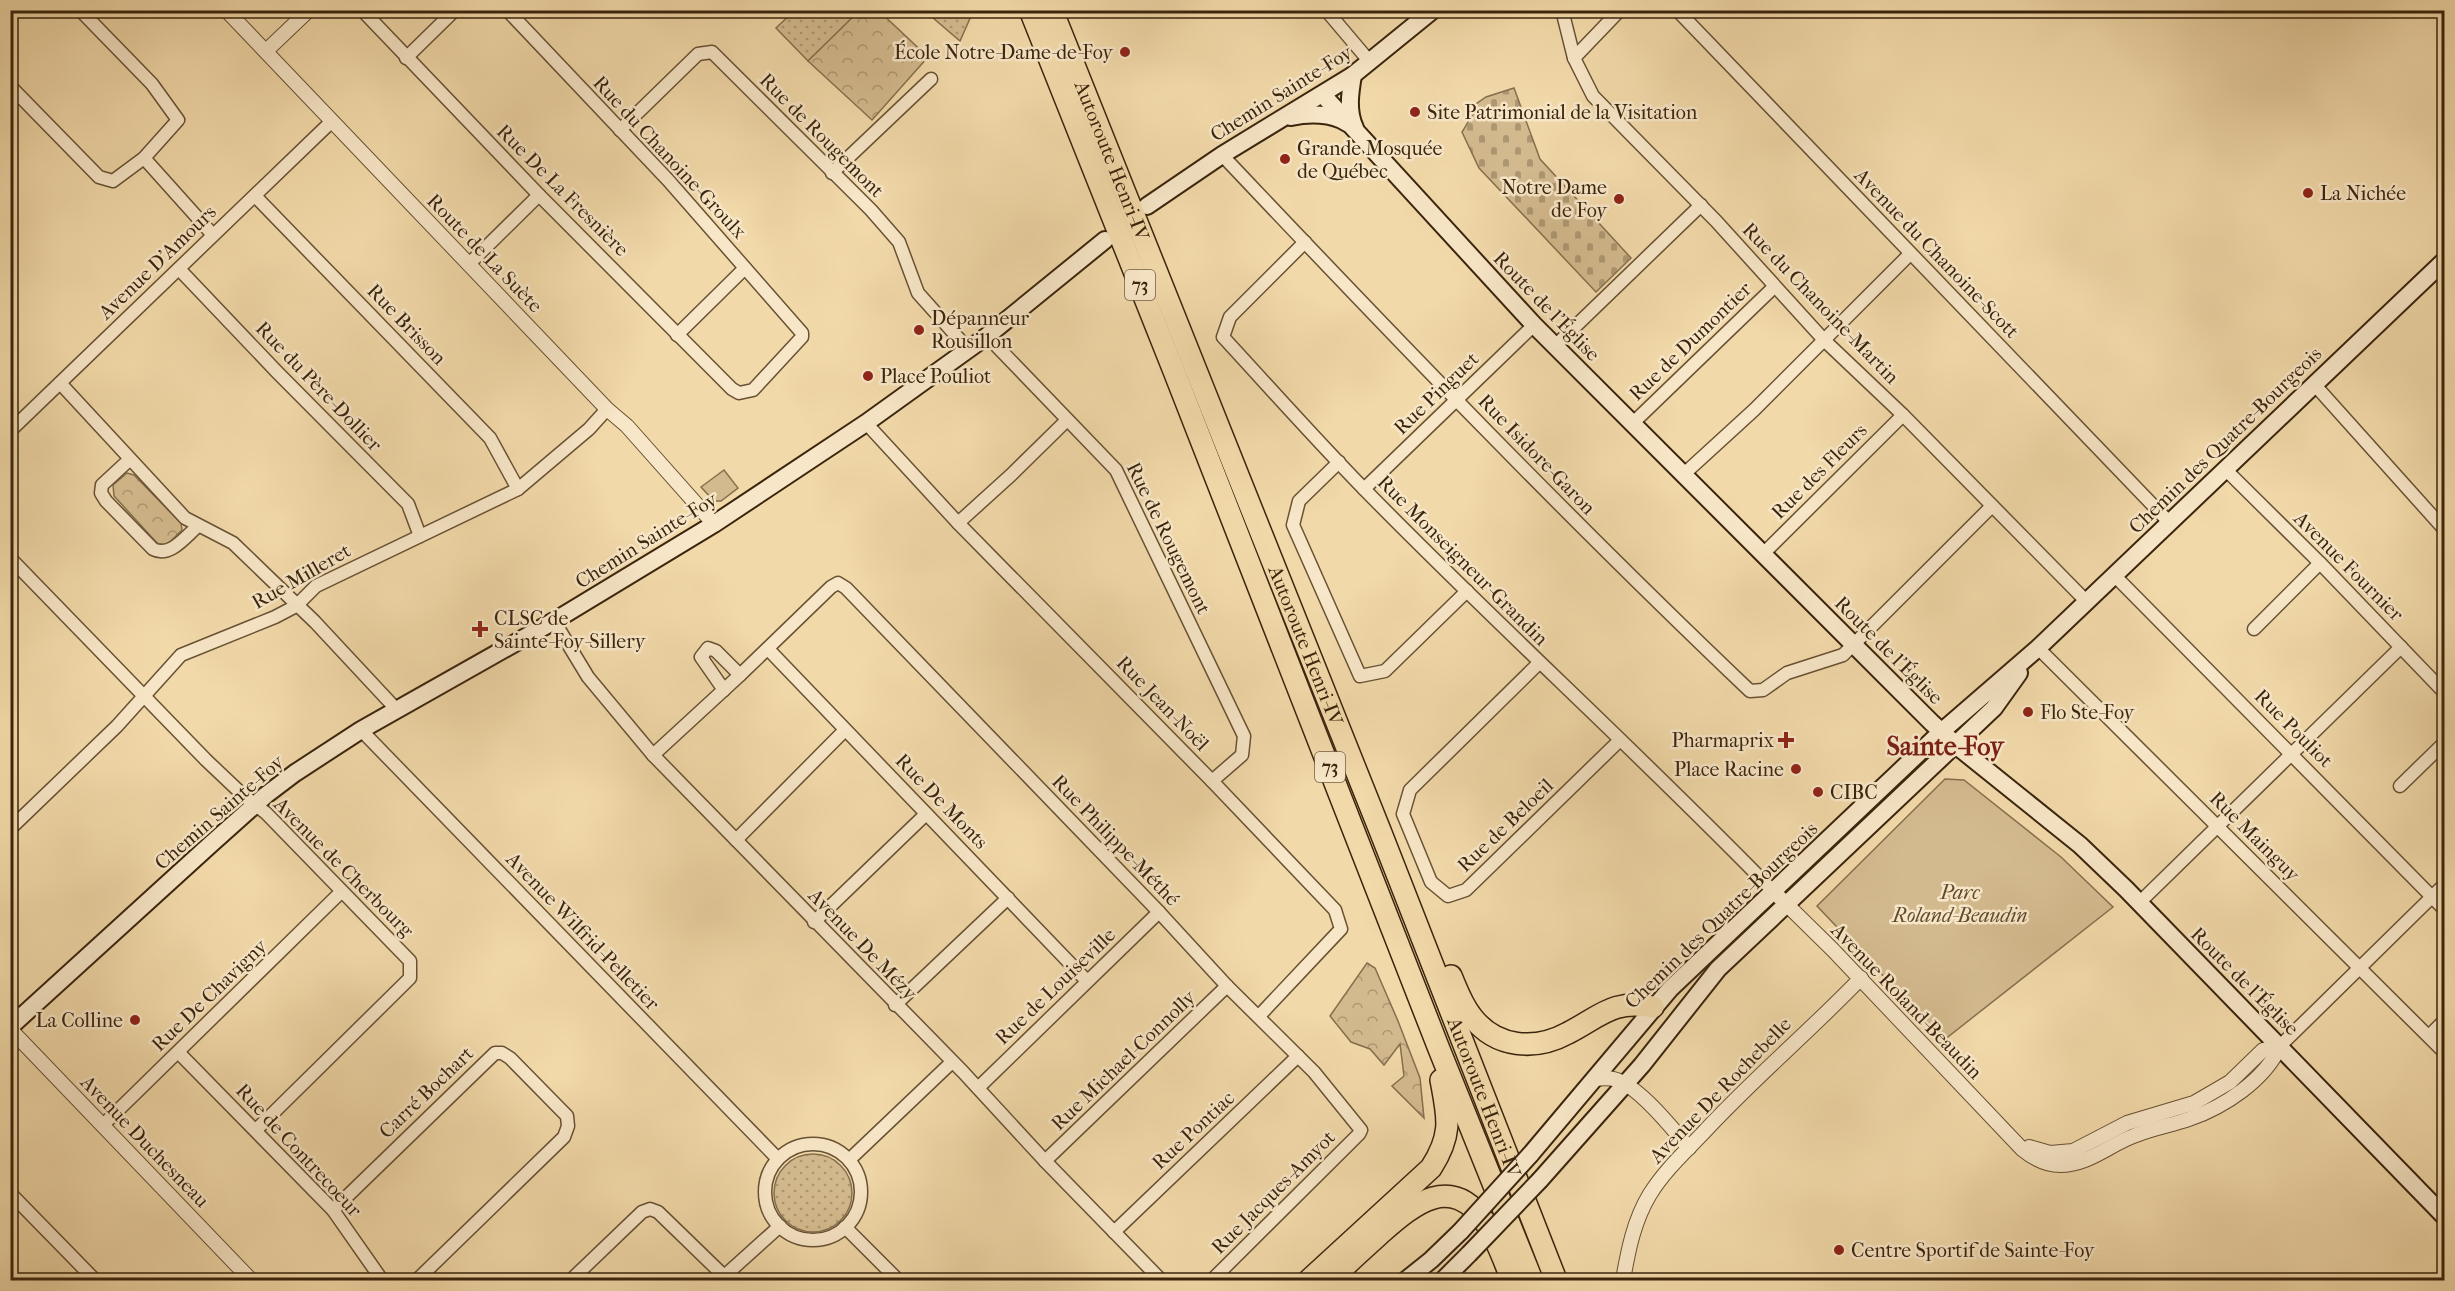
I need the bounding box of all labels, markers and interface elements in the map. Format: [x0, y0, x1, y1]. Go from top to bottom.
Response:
place label: École Notre-Dame-de-Foy [894, 40, 1114, 64]
street label: Chemin Sainte-Foy [1206, 40, 1358, 146]
marker: École Notre-Dame-de-Foy [1118, 45, 1132, 59]
street label: Rue de Rougemont [755, 69, 888, 202]
street label: Rue du Chanoine-Groulx [588, 71, 751, 244]
street label: Autoroute Henri-IV [1069, 77, 1154, 245]
place label: Site Patrimonial de la Visitation [1427, 101, 1698, 124]
marker: Site Patrimonial de la Visitation [1408, 105, 1422, 119]
street label: Rue De La Fresnière [492, 120, 633, 261]
place label: Grande Mosquée de Québec [1297, 137, 1443, 183]
marker: Grande Mosquée de Québec [1278, 152, 1292, 166]
street label: Avenue du Chanoine-Scott [1849, 163, 2024, 343]
place label: Notre Dame de Foy [1501, 176, 1608, 222]
place label: La Nichée [2320, 182, 2406, 205]
marker: La Nichée [2301, 186, 2315, 200]
street label: Route de La Suète [422, 189, 547, 317]
marker: Notre Dame de Foy [1612, 192, 1626, 206]
street label: Avenue D'Amours [93, 201, 221, 325]
street label: Rue du Chanoine-Martin [1738, 218, 1904, 389]
street label: Route de l'Église [1489, 246, 1605, 366]
road number: 73 [1125, 270, 1155, 300]
street label: Rue de Dumontier [1625, 277, 1756, 405]
street label: Rue Brisson [362, 279, 451, 370]
place label: Dépanneur Rousillon [931, 307, 1030, 353]
street label: Rue du Père-Dollier [251, 317, 387, 456]
marker: Dépanneur Rousillon [912, 323, 926, 337]
street label: Chemin des Quatre-Bourgeois [2124, 342, 2326, 538]
street label: Rue Pinguet [1389, 347, 1483, 439]
place label: Place Pouliot [880, 365, 991, 388]
marker: Place Pouliot [861, 369, 875, 383]
street label: Rue Isidore-Garon [1473, 389, 1600, 520]
street label: Rue des Fleurs [1767, 419, 1872, 524]
street label: Rue de Rougemont [1122, 459, 1215, 618]
street label: Rue Monseigneur-Grandin [1373, 470, 1553, 651]
street label: Chemin Sainte-Foy [571, 487, 723, 593]
street label: Avenue Fournier [2289, 506, 2408, 626]
street label: Rue Milleret [248, 539, 355, 614]
street label: Autoroute Henri-IV [1263, 561, 1348, 729]
street label: Route de l'Église [1830, 591, 1948, 709]
place label: CLSC de Sainte-Foy-Sillery [494, 607, 647, 653]
marker: CLSC de Sainte-Foy-Sillery [471, 620, 489, 638]
street label: Rue Jean-Noël [1112, 651, 1214, 756]
street label: Rue Pouliot [2250, 685, 2337, 772]
place label: Flo Ste-Foy [2040, 701, 2135, 724]
marker: Flo Ste-Foy [2021, 705, 2035, 719]
place label: Pharmaprix [1672, 729, 1775, 752]
district label: Sainte-Foy [1887, 731, 2006, 762]
marker: Pharmaprix [1779, 733, 1793, 747]
street label: Chemin Sainte-Foy [150, 749, 289, 874]
street label: Rue De Monts [891, 749, 993, 854]
road number: 73 [1315, 752, 1345, 782]
place label: Place Racine [1674, 758, 1784, 781]
marker: Place Racine [1789, 762, 1803, 776]
street label: Rue Philippe-Méthé [1047, 770, 1184, 911]
street label: Rue de Beloeil [1453, 774, 1558, 877]
place label: CIBC [1830, 781, 1878, 804]
marker: CIBC [1811, 785, 1825, 799]
street label: Rue Mainguy [2205, 787, 2305, 887]
street label: Avenue de Cherbourg [268, 792, 418, 942]
street label: Chemin des Quatre-Bourgeois [1620, 817, 1822, 1013]
street label: Avenue Wilfrid-Pelletier [501, 847, 664, 1015]
park label: Parc Roland-Beaudin [1891, 881, 2027, 927]
street label: Avenue De Mézy [803, 883, 922, 1006]
street label: Avenue Roland-Beaudin [1826, 918, 1987, 1084]
street label: Route de l'Église [2186, 922, 2304, 1040]
street label: Rue de Louiseville [991, 923, 1120, 1049]
street label: Rue De Chavigny [147, 934, 273, 1056]
street label: Rue Michael-Connolly [1047, 985, 1201, 1135]
place label: La Colline [36, 1009, 123, 1032]
marker: La Colline [128, 1013, 142, 1027]
street label: Autoroute Henri-IV [1442, 1013, 1526, 1181]
street label: Avenue De Rochebelle [1644, 1013, 1796, 1169]
street label: Carré Bochart [375, 1042, 478, 1143]
street label: Avenue Duchesneau [75, 1070, 214, 1213]
street label: Rue de Contrecoeur [231, 1079, 367, 1222]
street label: Rue Pontiac [1148, 1086, 1239, 1174]
street label: Rue Jacques-Amyot [1207, 1126, 1340, 1259]
place label: Centre Sportif de Sainte-Foy [1851, 1239, 2096, 1262]
marker: Centre Sportif de Sainte-Foy [1832, 1243, 1846, 1257]

